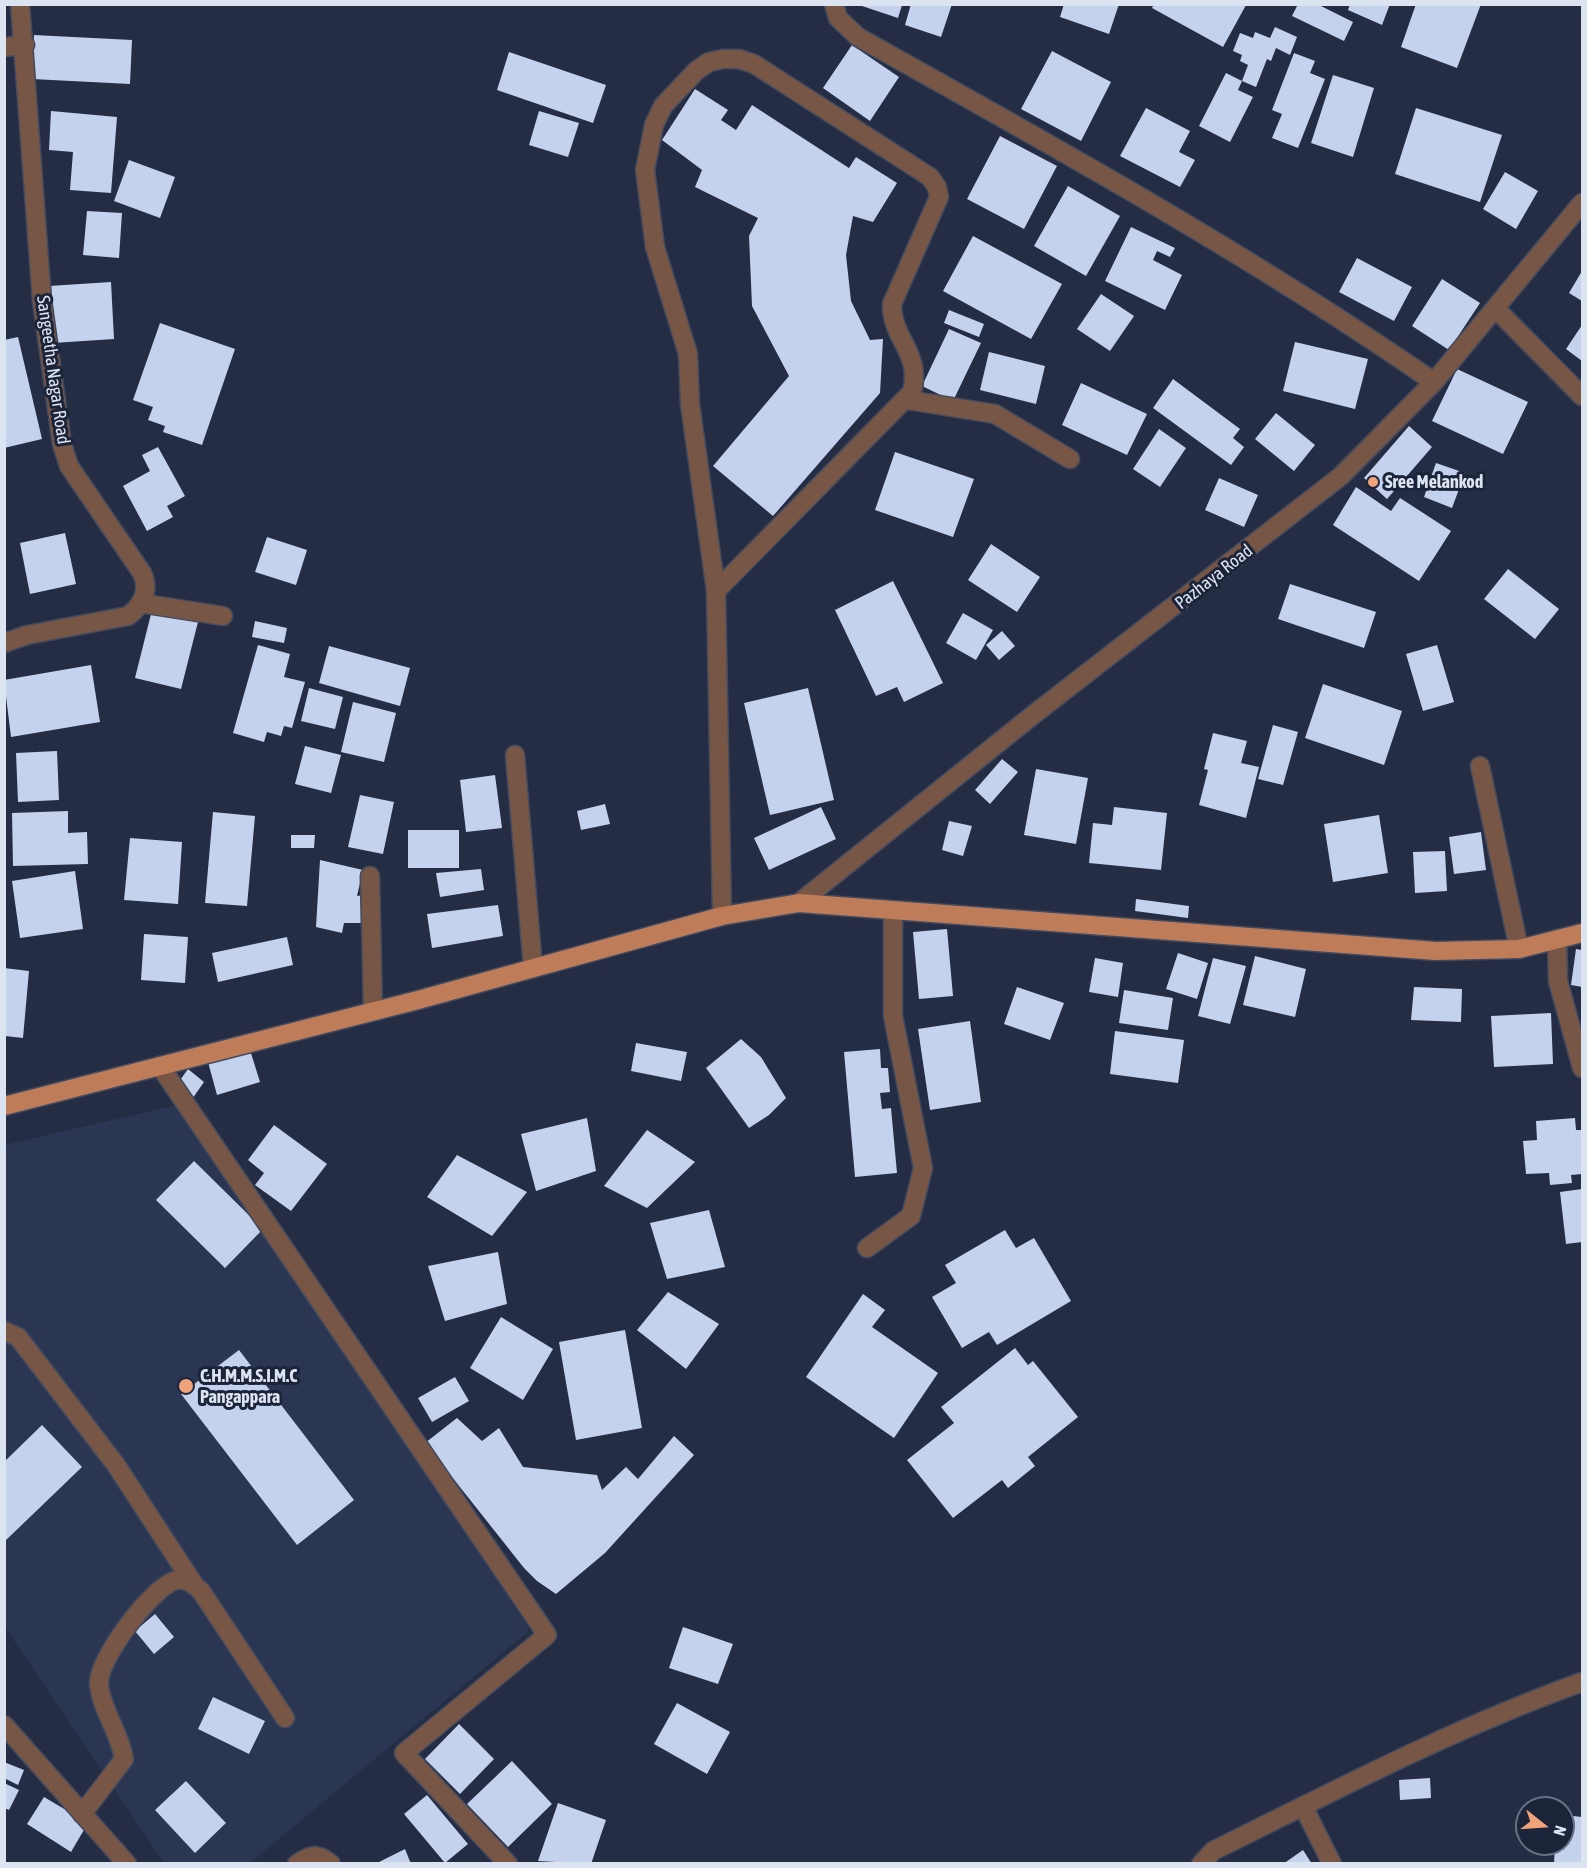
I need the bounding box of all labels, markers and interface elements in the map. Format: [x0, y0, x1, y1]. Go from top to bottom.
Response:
street label: Sangeetha Nagar Road [32, 294, 74, 446]
place label: Sree Melankod [1385, 471, 1483, 493]
marker: Sree Melankod [1366, 475, 1380, 489]
street label: Pazhaya Road [1171, 540, 1257, 614]
place label: C.H.M.M.S.I.M.C Pangappara [200, 1365, 297, 1408]
marker: C.H.M.M.S.I.M.C Pangappara [177, 1377, 195, 1395]
north arrow [1515, 1796, 1575, 1856]
text: N [1550, 1824, 1570, 1838]

